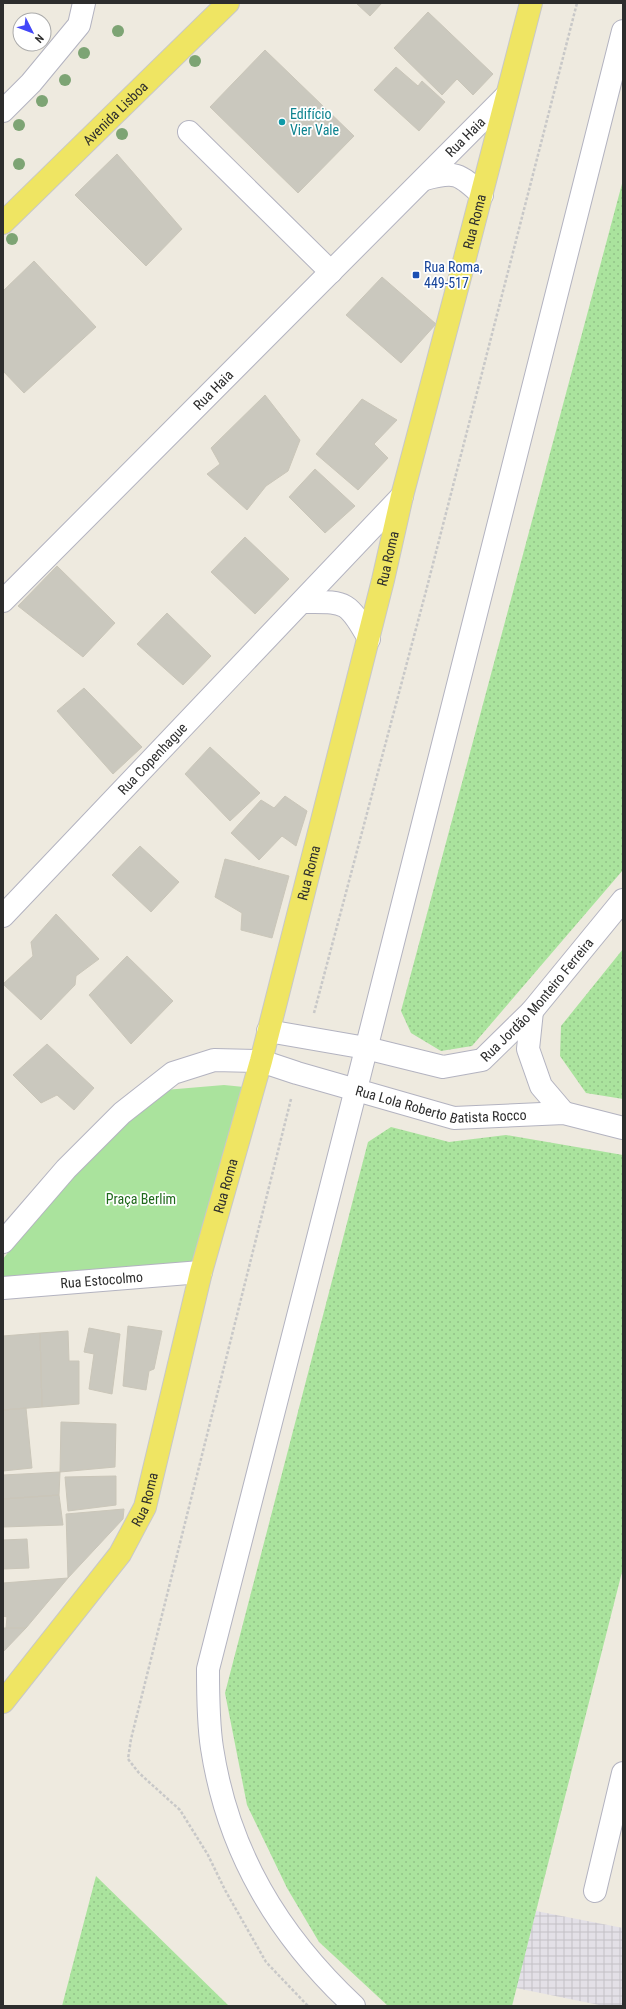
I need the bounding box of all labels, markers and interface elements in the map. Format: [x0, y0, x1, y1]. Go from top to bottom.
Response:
north arrow [12, 12, 52, 52]
text: N [32, 31, 46, 45]
street label: Avenida Lisboa [80, 78, 151, 148]
place label: Edifício Vier Vale [290, 106, 340, 138]
street label: Rua Haia [442, 114, 488, 160]
marker: Edifício Vier Vale [277, 117, 287, 127]
street label: Rua Roma [460, 193, 489, 251]
place label: Rua Roma, 449-517 [424, 259, 483, 291]
marker: Rua Roma, 449-517 [411, 270, 421, 280]
street label: Rua Haia [190, 367, 236, 413]
street label: Rua Roma [374, 530, 402, 588]
street label: Rua Copenhague [115, 719, 191, 798]
street label: Rua Roma [294, 844, 323, 902]
street label: Rua Jordão Monteiro Ferreira [477, 935, 597, 1065]
street label: Rua Lola Roberto Batista Rocco [354, 1082, 527, 1127]
street label: Rua Roma [210, 1157, 241, 1215]
park label: Praça Berlim [106, 1191, 176, 1207]
street label: Rua Estocolmo [60, 1269, 144, 1291]
street label: Rua Roma [128, 1471, 161, 1529]

